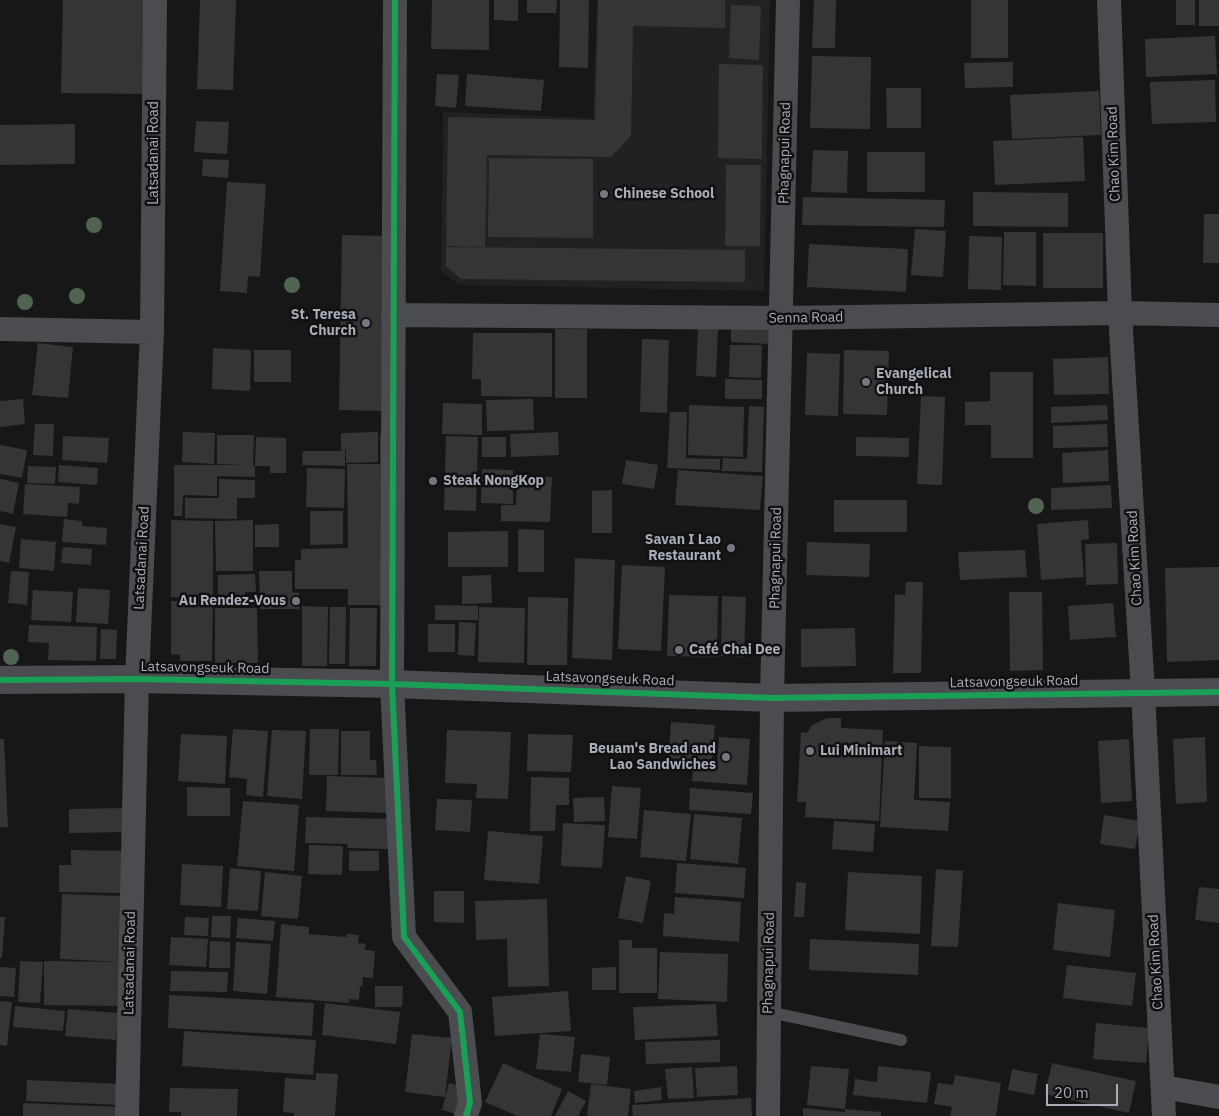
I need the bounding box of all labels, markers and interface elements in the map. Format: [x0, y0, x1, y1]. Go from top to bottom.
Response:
street label: Latsadanai Road [146, 101, 162, 205]
street label: Phagnapui Road [776, 102, 794, 204]
street label: Chao Kim Road [1104, 106, 1124, 202]
place label: Chinese School [614, 186, 714, 202]
marker: Chinese School [598, 188, 610, 200]
place label: St. Teresa Church [291, 307, 356, 340]
street label: Senna Road [769, 309, 843, 327]
marker: St. Teresa Church [360, 317, 372, 329]
place label: Evangelical Church [876, 366, 951, 398]
marker: Evangelical Church [860, 376, 872, 388]
place label: Steak NongKop [443, 473, 544, 489]
marker: Steak NongKop [427, 475, 439, 487]
street label: Latsadanai Road [131, 506, 153, 610]
street label: Phagnapui Road [767, 507, 785, 609]
street label: Chao Kim Road [1124, 510, 1146, 606]
place label: Savan I Lao Restaurant [645, 532, 721, 564]
marker: Savan I Lao Restaurant [725, 542, 737, 554]
place label: Au Rendez-Vous [179, 593, 286, 609]
marker: Au Rendez-Vous [290, 595, 302, 607]
place label: Café Chai Dee [689, 642, 780, 658]
marker: Café Chai Dee [673, 644, 685, 656]
street label: Latsavongseuk Road [140, 658, 270, 678]
street label: Latsavongseuk Road [545, 668, 675, 690]
street label: Latsavongseuk Road [949, 672, 1079, 692]
place label: Beuam's Bread and Lao Sandwiches [589, 741, 716, 774]
place label: Lui Minimart [820, 743, 902, 759]
marker: Lui Minimart [804, 745, 816, 757]
marker: Beuam's Bread and Lao Sandwiches [720, 751, 732, 763]
street label: Latsadanai Road [121, 911, 139, 1015]
street label: Phagnapui Road [760, 912, 778, 1014]
street label: Chao Kim Road [1145, 914, 1167, 1010]
scale bar [1049, 1074, 1122, 1106]
text: 20 m [1054, 1083, 1089, 1102]

